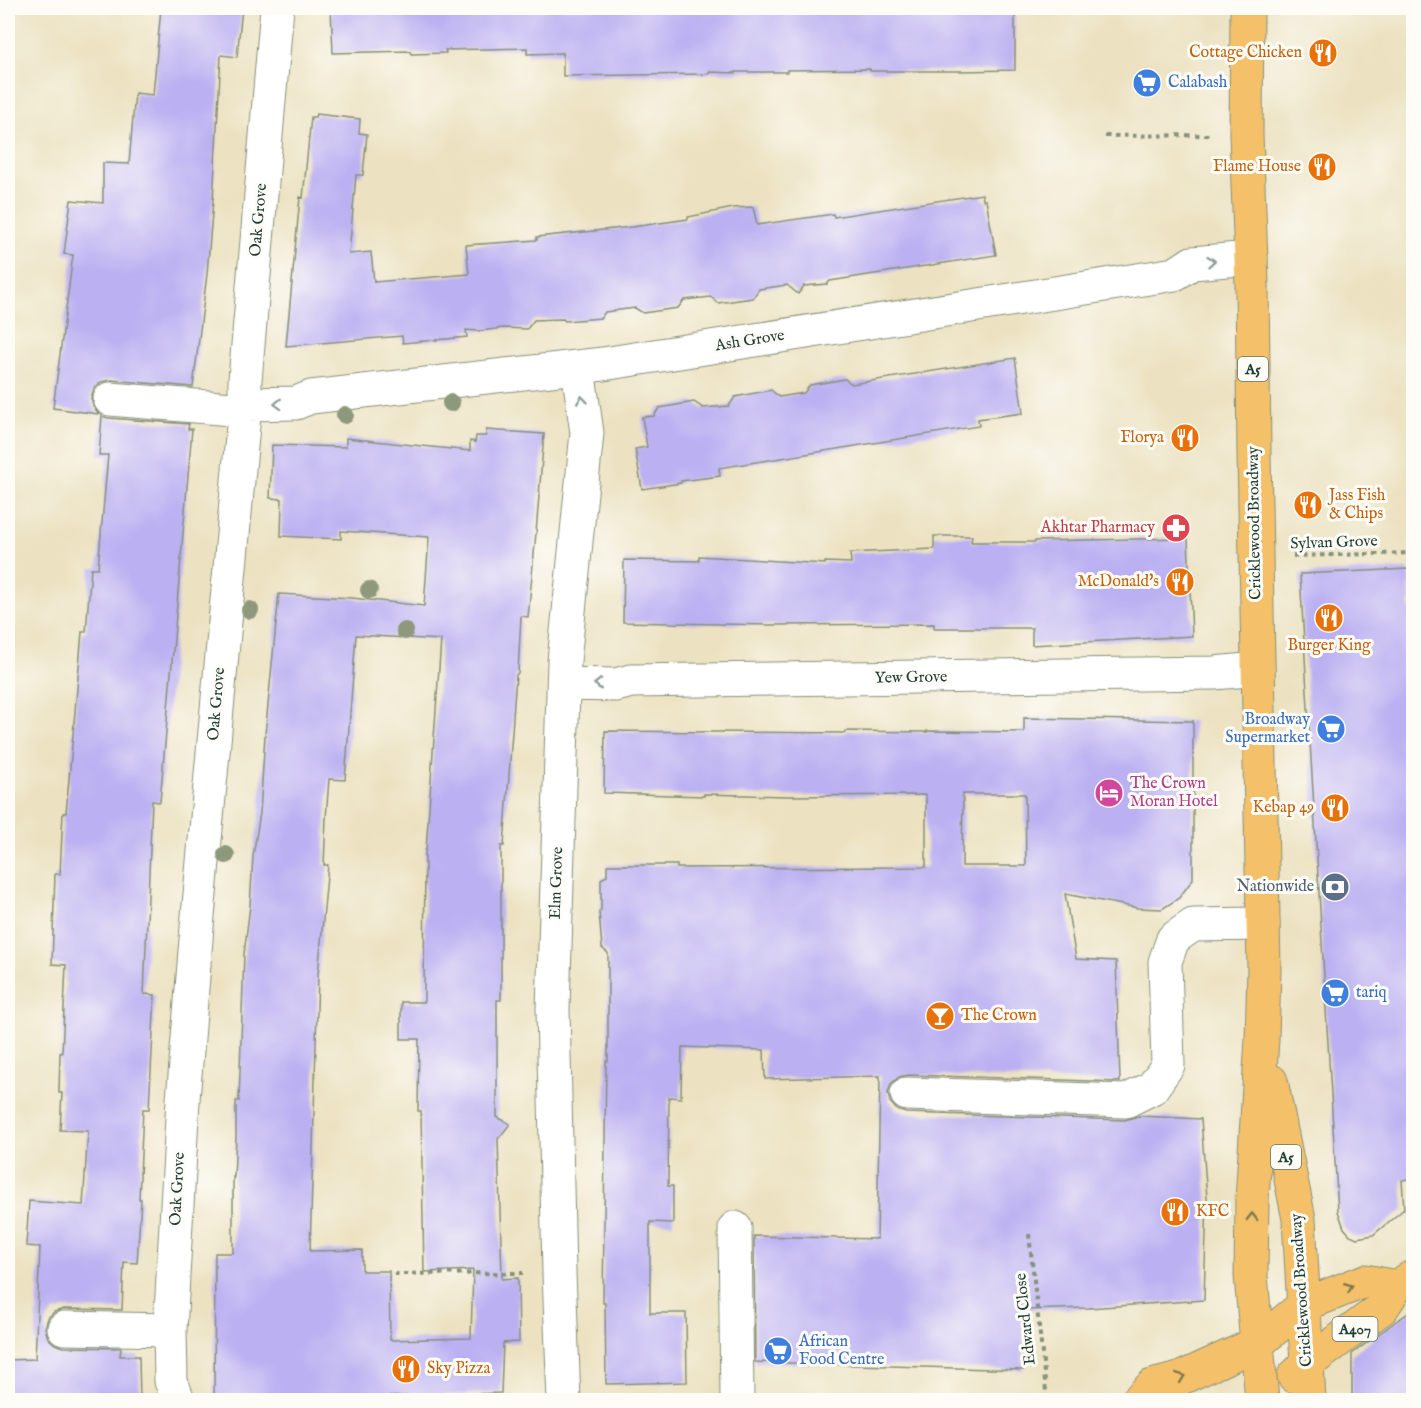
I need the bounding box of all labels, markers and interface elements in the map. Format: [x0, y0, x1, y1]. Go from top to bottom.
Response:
restaurant icon: Cottage Chicken [1307, 37, 1339, 69]
place label: Cottage Chicken [1189, 43, 1302, 63]
supermarket icon: Calabash [1131, 67, 1163, 99]
place label: Calabash [1168, 73, 1228, 93]
restaurant icon: Flame House [1306, 151, 1338, 183]
place label: Flame House [1213, 157, 1301, 177]
street label: Oak Grove [246, 182, 272, 258]
one-way arrow [1207, 255, 1216, 268]
street label: Ash Grove [713, 326, 786, 356]
road number: A5 [1238, 357, 1268, 381]
one-way arrow [576, 396, 589, 405]
one-way arrow [274, 398, 283, 410]
restaurant icon: Florya [1169, 422, 1201, 454]
place label: Florya [1120, 428, 1164, 448]
street label: Cricklewood Broadway [1244, 446, 1266, 600]
place label: Jass Fish & Chips [1327, 486, 1386, 524]
restaurant icon: Jass Fish & Chips [1292, 489, 1324, 521]
pharmacy icon: Akhtar Pharmacy [1160, 512, 1192, 544]
place label: Akhtar Pharmacy [1040, 518, 1155, 538]
street label: Sylvan Grove [1290, 531, 1378, 555]
restaurant icon: McDonald's [1164, 566, 1196, 598]
place label: McDonald's [1078, 572, 1159, 592]
restaurant icon: Burger King [1313, 602, 1345, 634]
place label: Burger King [1287, 636, 1371, 656]
street label: Oak Grove [204, 666, 230, 742]
street label: Yew Grove [874, 667, 948, 689]
one-way arrow [593, 678, 602, 690]
place label: Broadway Supermarket [1225, 710, 1311, 748]
supermarket icon: Broadway Supermarket [1315, 713, 1347, 745]
place label: The Crown Moran Hotel [1130, 774, 1218, 812]
hotel icon: The Crown Moran Hotel [1093, 777, 1125, 809]
restaurant icon: Kebap 49 [1319, 792, 1351, 824]
place label: Kebap 49 [1253, 798, 1314, 818]
street label: Elm Grove [546, 846, 568, 920]
bank icon: Nationwide [1319, 871, 1351, 903]
place label: Nationwide [1237, 877, 1314, 897]
supermarket icon: tariq [1319, 977, 1351, 1009]
place label: tariq [1356, 983, 1387, 1003]
bar icon: The Crown [924, 1000, 956, 1032]
place label: The Crown [961, 1006, 1037, 1026]
road number: A5 [1271, 1145, 1301, 1169]
street label: Oak Grove [166, 1152, 190, 1226]
restaurant icon: KFC [1159, 1196, 1191, 1228]
place label: KFC [1196, 1202, 1229, 1222]
street label: Cricklewood Broadway [1287, 1212, 1317, 1367]
one-way arrow [1246, 1213, 1258, 1222]
street label: Edward Close [1011, 1272, 1041, 1366]
one-way arrow [1343, 1282, 1354, 1294]
road number: A407 [1332, 1317, 1378, 1341]
place label: African Food Centre [798, 1332, 884, 1370]
supermarket icon: African Food Centre [762, 1335, 794, 1367]
restaurant icon: Sky Pizza [390, 1353, 422, 1385]
place label: Sky Pizza [427, 1359, 490, 1379]
one-way arrow [1175, 1372, 1185, 1385]

